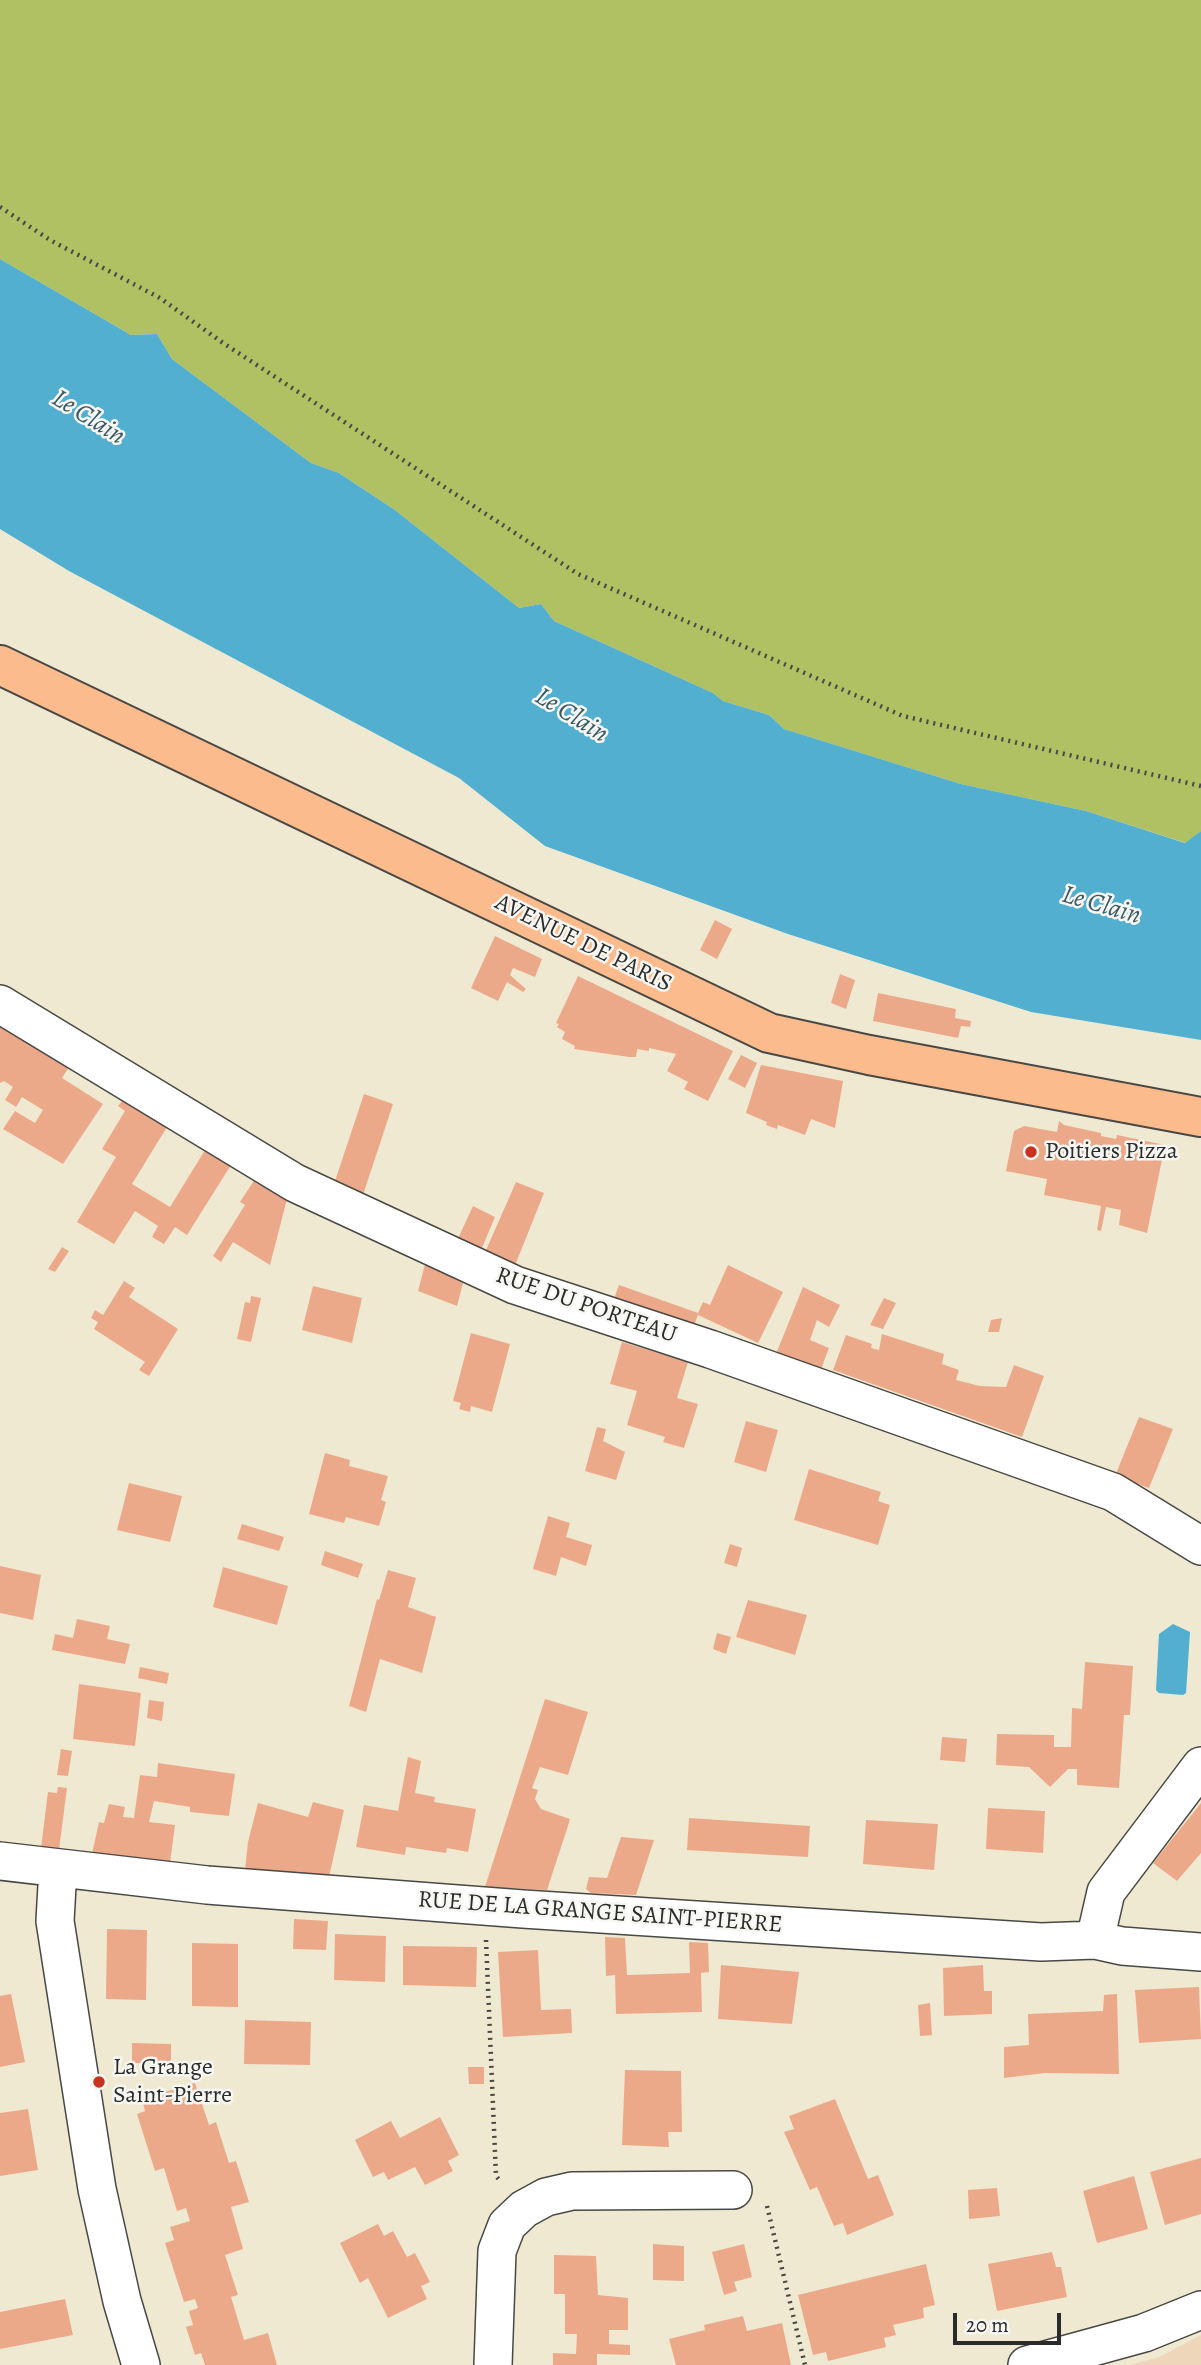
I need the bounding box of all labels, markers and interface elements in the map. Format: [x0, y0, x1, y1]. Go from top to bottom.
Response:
water label: Le Clain [46, 384, 130, 452]
water label: Le Clain [529, 682, 613, 750]
water label: Le Clain [1058, 880, 1144, 932]
street label: AVENUE DE PARIS [490, 889, 676, 999]
place label: Poitiers Pizza [1045, 1138, 1178, 1166]
marker: Poitiers Pizza [1023, 1144, 1039, 1160]
street label: RUE DU PORTEAU [492, 1262, 680, 1350]
street label: RUE DE LA GRANGE SAINT-PIERRE [417, 1886, 783, 1940]
place label: La Grange Saint-Pierre [113, 2054, 232, 2110]
marker: La Grange Saint-Pierre [91, 2074, 107, 2090]
scale bar [956, 2298, 1064, 2342]
text: 20 m [966, 2311, 1009, 2339]

